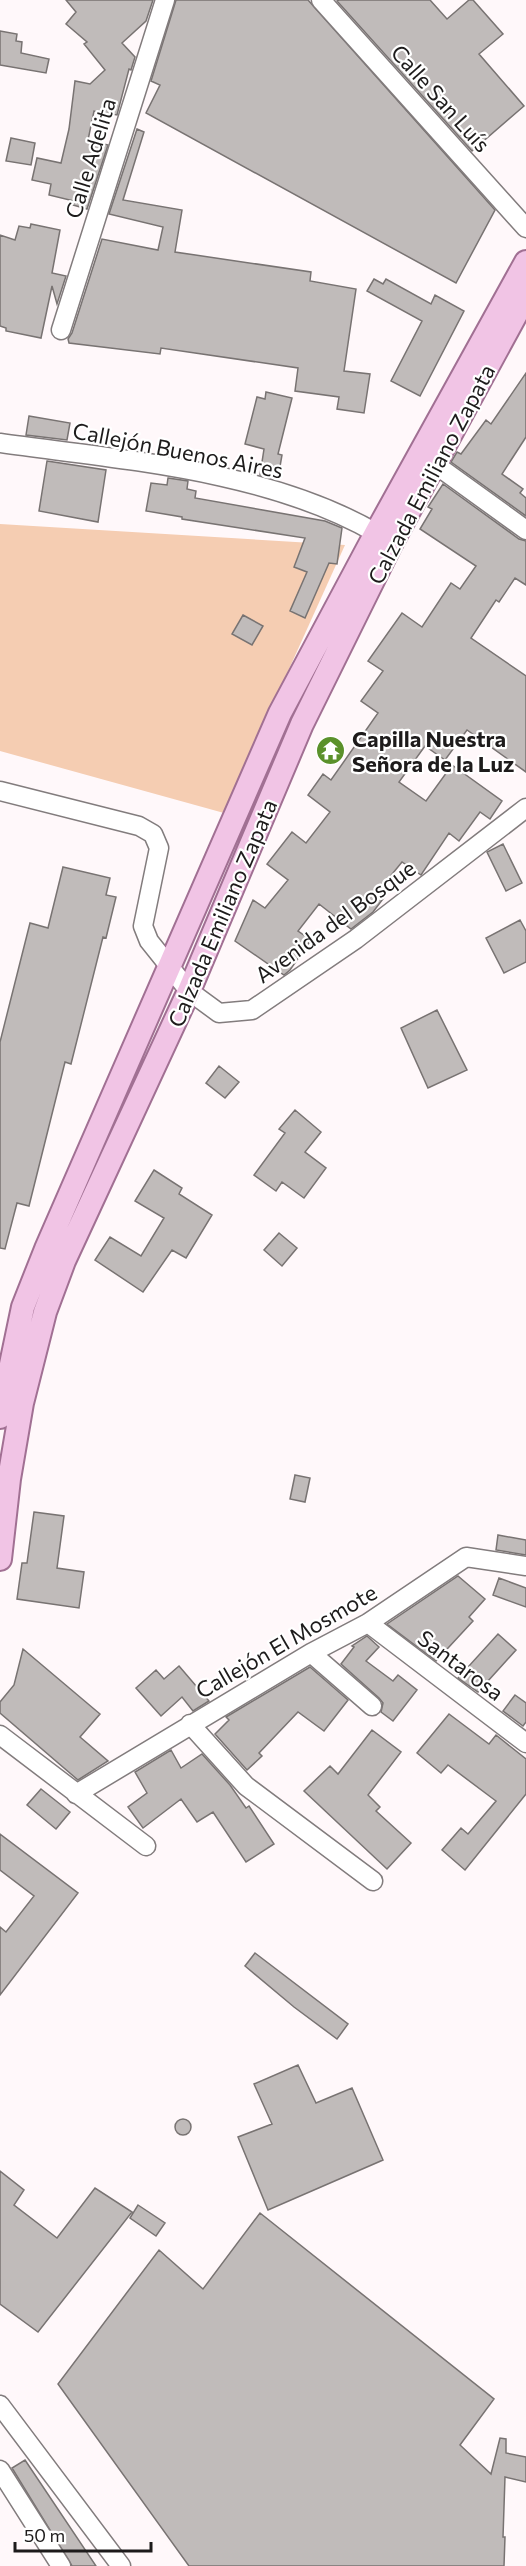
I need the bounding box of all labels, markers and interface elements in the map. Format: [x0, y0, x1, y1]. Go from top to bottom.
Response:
street label: Calle San Luís [386, 39, 496, 157]
street label: Calle Adelita [59, 95, 121, 221]
street label: Calzada Emiliano Zapata [362, 360, 500, 588]
street label: Callejón Buenos Aires [71, 416, 285, 484]
place label: Capilla Nuestra Señora de la Luz [352, 725, 514, 777]
temple icon: Capilla Nuestra Señora de la Luz [315, 735, 347, 767]
street label: Calzada Emiliano Zapata [162, 795, 282, 1031]
street label: Avenida del Bosque [250, 854, 420, 988]
street label: Callejón El Mosmote [191, 1578, 381, 1704]
street label: Santarosa [413, 1624, 509, 1706]
scale bar [15, 2515, 152, 2553]
text: 50 m [24, 2524, 65, 2546]

